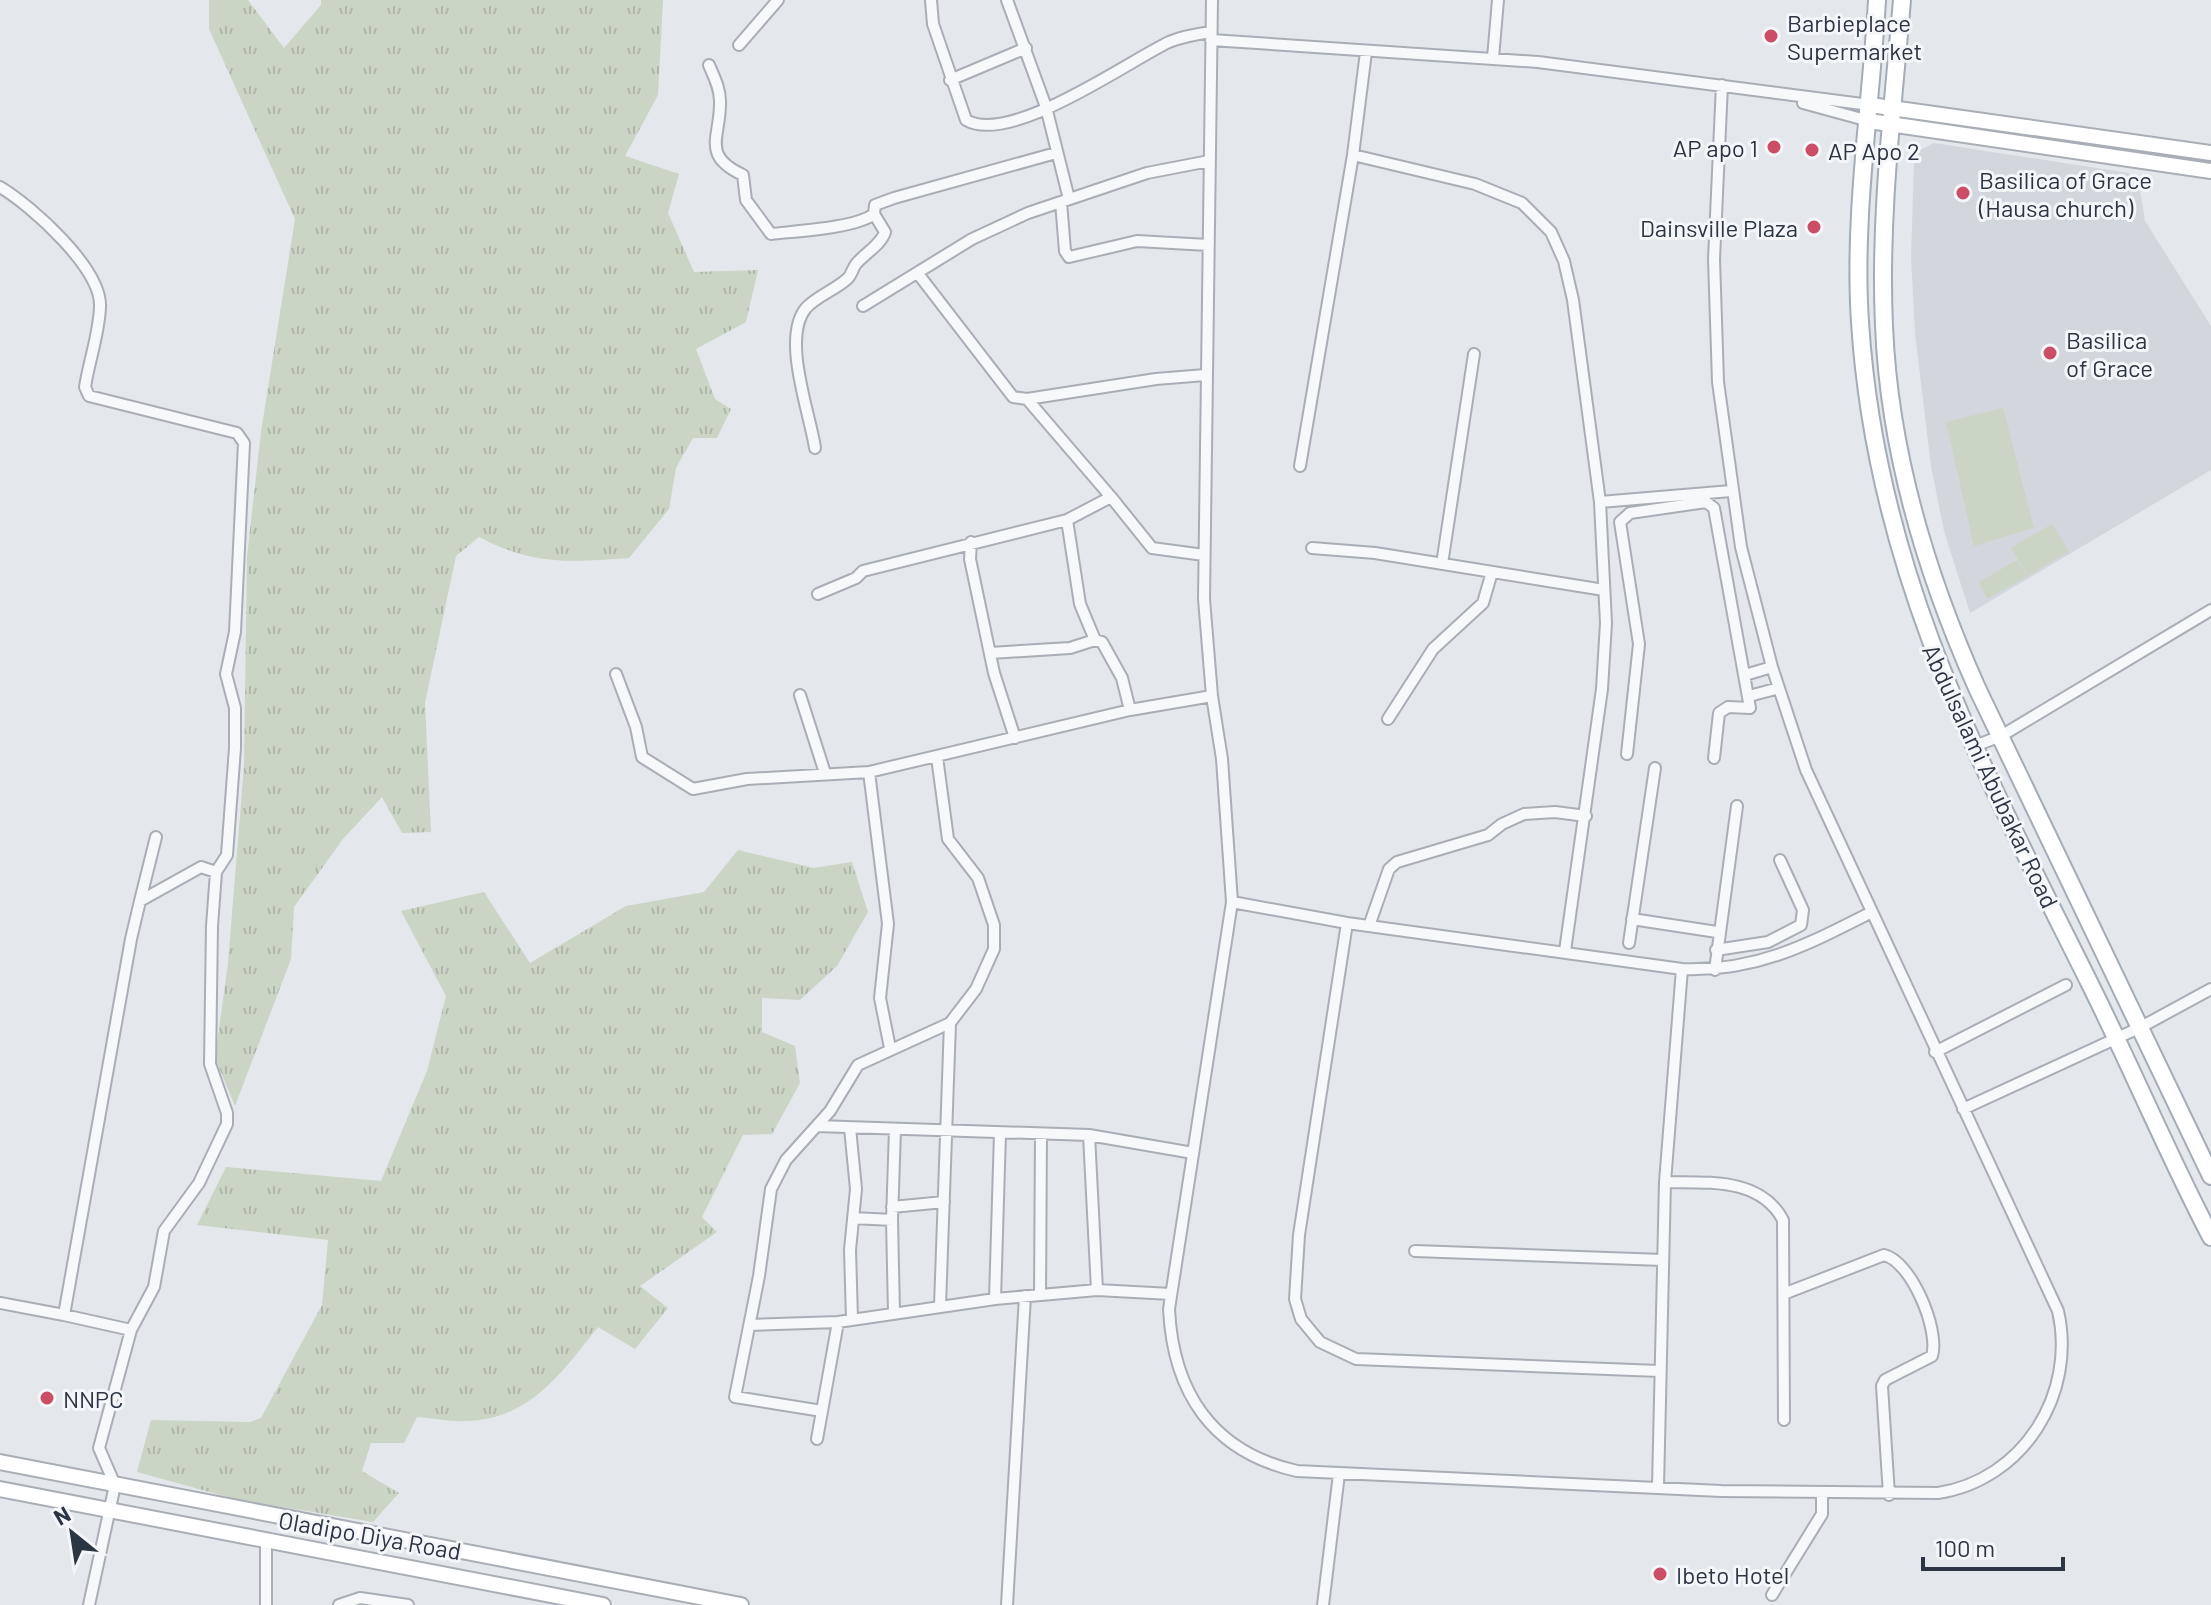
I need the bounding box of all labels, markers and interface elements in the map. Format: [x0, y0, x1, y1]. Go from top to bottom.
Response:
place label: Barbieplace Supermarket [1787, 8, 1922, 65]
marker: Barbieplace Supermarket [1762, 27, 1780, 45]
place label: AP apo 1 [1673, 133, 1758, 162]
place label: AP Apo 2 [1828, 136, 1920, 165]
marker: AP apo 1 [1765, 138, 1783, 156]
marker: AP Apo 2 [1803, 141, 1821, 159]
place label: Basilica of Grace (Hausa church) [1978, 165, 2152, 222]
marker: Basilica of Grace (Hausa church) [1954, 184, 1972, 202]
place label: Dainsville Plaza [1640, 213, 1798, 242]
marker: Dainsville Plaza [1805, 218, 1823, 236]
place label: Basilica of Grace [2066, 325, 2153, 382]
marker: Basilica of Grace [2041, 344, 2059, 362]
street label: Abdulsalami Abubakar Road [1917, 639, 2065, 913]
place label: NNPC [63, 1384, 124, 1413]
marker: NNPC [38, 1389, 56, 1407]
north arrow [32, 1493, 112, 1573]
text: N [49, 1500, 74, 1530]
street label: Oladipo Diya Road [276, 1505, 464, 1565]
scale bar [1923, 1521, 2063, 1571]
text: 100 m [1935, 1533, 1995, 1562]
place label: Ibeto Hotel [1676, 1560, 1789, 1589]
marker: Ibeto Hotel [1651, 1565, 1669, 1583]

